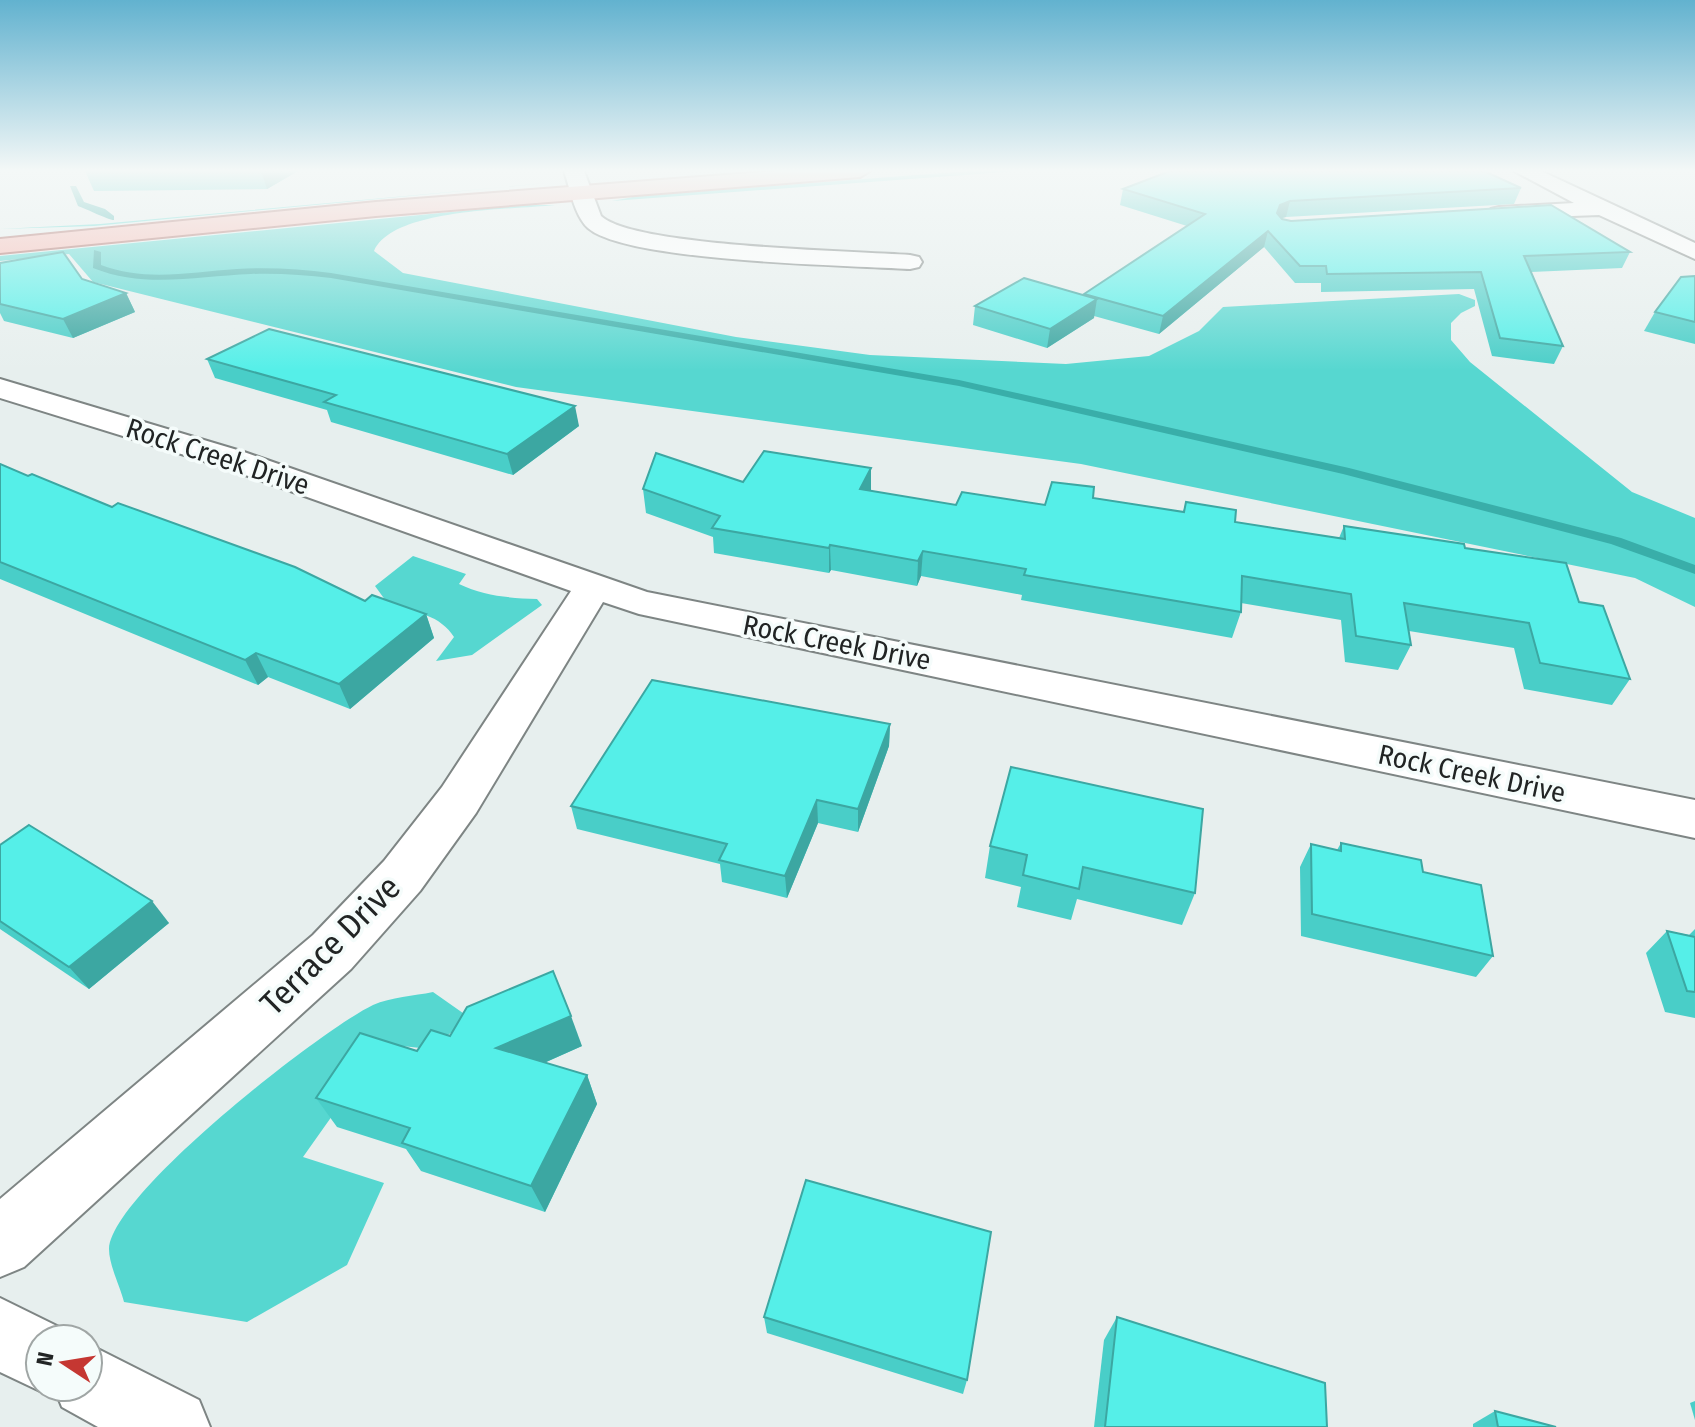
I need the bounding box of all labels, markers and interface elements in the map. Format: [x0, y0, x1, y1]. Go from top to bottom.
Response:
street label: Rock Creek Drive [122, 411, 314, 502]
street label: Rock Creek Drive [740, 608, 934, 677]
street label: Rock Creek Drive [1375, 738, 1569, 809]
street label: Terrace Drive [252, 867, 409, 1024]
north arrow [24, 1323, 104, 1403]
text: N [30, 1350, 60, 1368]

